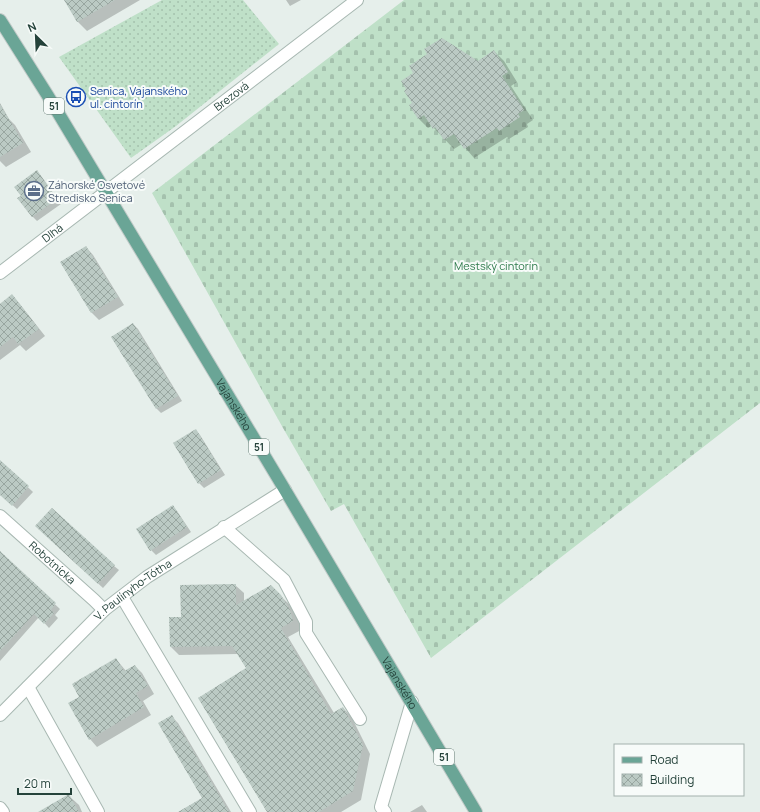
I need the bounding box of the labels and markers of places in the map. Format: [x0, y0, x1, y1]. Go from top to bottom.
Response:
place label: Senica, Vajanského ul. cintorín [90, 83, 188, 111]
bus stop icon: Senica, Vajanského ul. cintorín [65, 86, 87, 108]
place label: Záhorské Osvetové Stredisko Senica [48, 177, 146, 205]
office icon: Záhorské Osvetové Stredisko Senica [23, 180, 45, 202]

